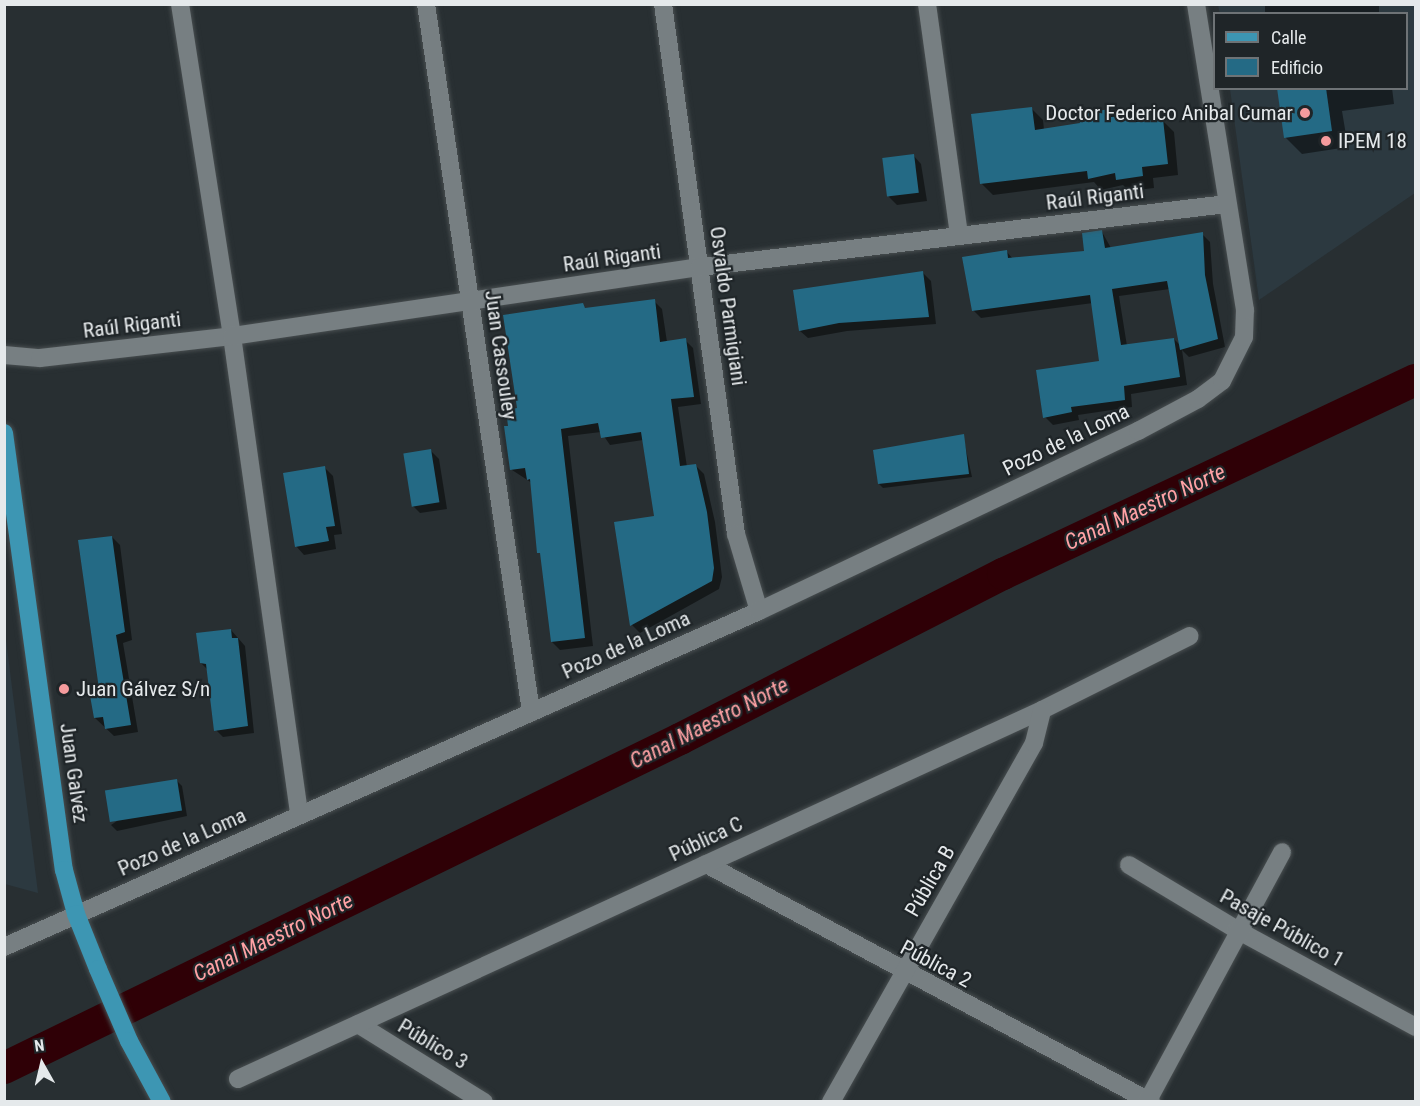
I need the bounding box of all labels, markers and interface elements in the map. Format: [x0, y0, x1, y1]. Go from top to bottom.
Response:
legend [1213, 12, 1408, 90]
text: Calle [1271, 27, 1307, 48]
text: Edificio [1271, 57, 1323, 78]
place label: Doctor Federico Anibal Cumar [1045, 100, 1293, 126]
marker: Doctor Federico Anibal Cumar [1298, 106, 1312, 120]
place label: IPEM 18 [1338, 128, 1407, 154]
marker: IPEM 18 [1319, 134, 1333, 148]
street label: Raúl Riganti [1045, 178, 1145, 216]
street label: Osvaldo Parmigiani [704, 225, 752, 387]
street label: Raúl Riganti [561, 239, 663, 277]
street label: Juan Cassouley [479, 289, 523, 421]
street label: Raúl Riganti [82, 306, 182, 344]
street label: Pozo de la Loma [999, 399, 1133, 481]
water label: Canal Maestro Norte [1060, 458, 1230, 556]
street label: Pozo de la Loma [558, 606, 694, 684]
water label: Canal Maestro Norte [625, 672, 793, 774]
place label: Juan Gálvez S/n [76, 676, 210, 702]
marker: Juan Gálvez S/n [57, 682, 71, 696]
street label: Juan Galvéz [55, 721, 93, 825]
street label: Pozo de la Loma [114, 803, 250, 881]
street label: Pública C [665, 811, 747, 867]
street label: Pública B [900, 841, 960, 921]
street label: Pasaje Público 1 [1216, 884, 1348, 972]
water label: Canal Maestro Norte [189, 887, 357, 987]
street label: Pública 2 [896, 935, 976, 993]
street label: Público 3 [393, 1013, 473, 1075]
north arrow [12, 1034, 72, 1094]
text: N [33, 1036, 46, 1056]

